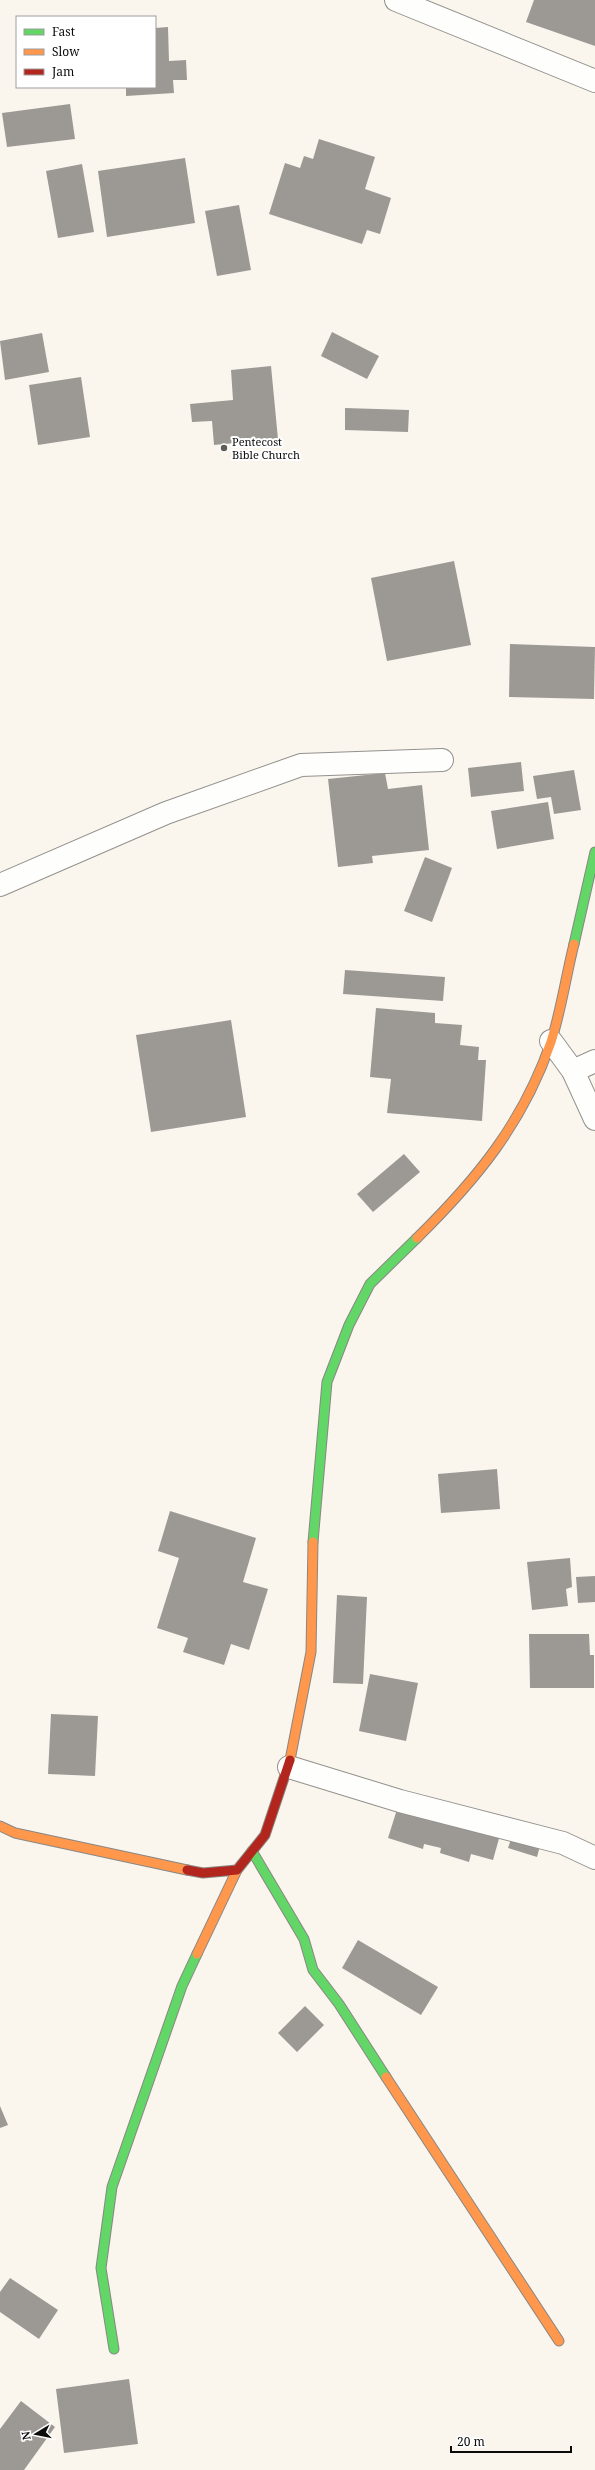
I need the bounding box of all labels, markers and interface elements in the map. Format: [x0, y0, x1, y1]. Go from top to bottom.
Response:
legend [16, 16, 156, 88]
text: Fast [52, 23, 75, 40]
text: Slow [52, 43, 80, 60]
text: Jam [51, 63, 74, 80]
place label: Pentecost Bible Church [232, 434, 300, 462]
marker: Pentecost Bible Church [219, 443, 229, 453]
north arrow [16, 2414, 56, 2454]
scale bar [451, 2428, 571, 2454]
text: N [17, 2430, 34, 2441]
text: 20 m [457, 2433, 485, 2450]

